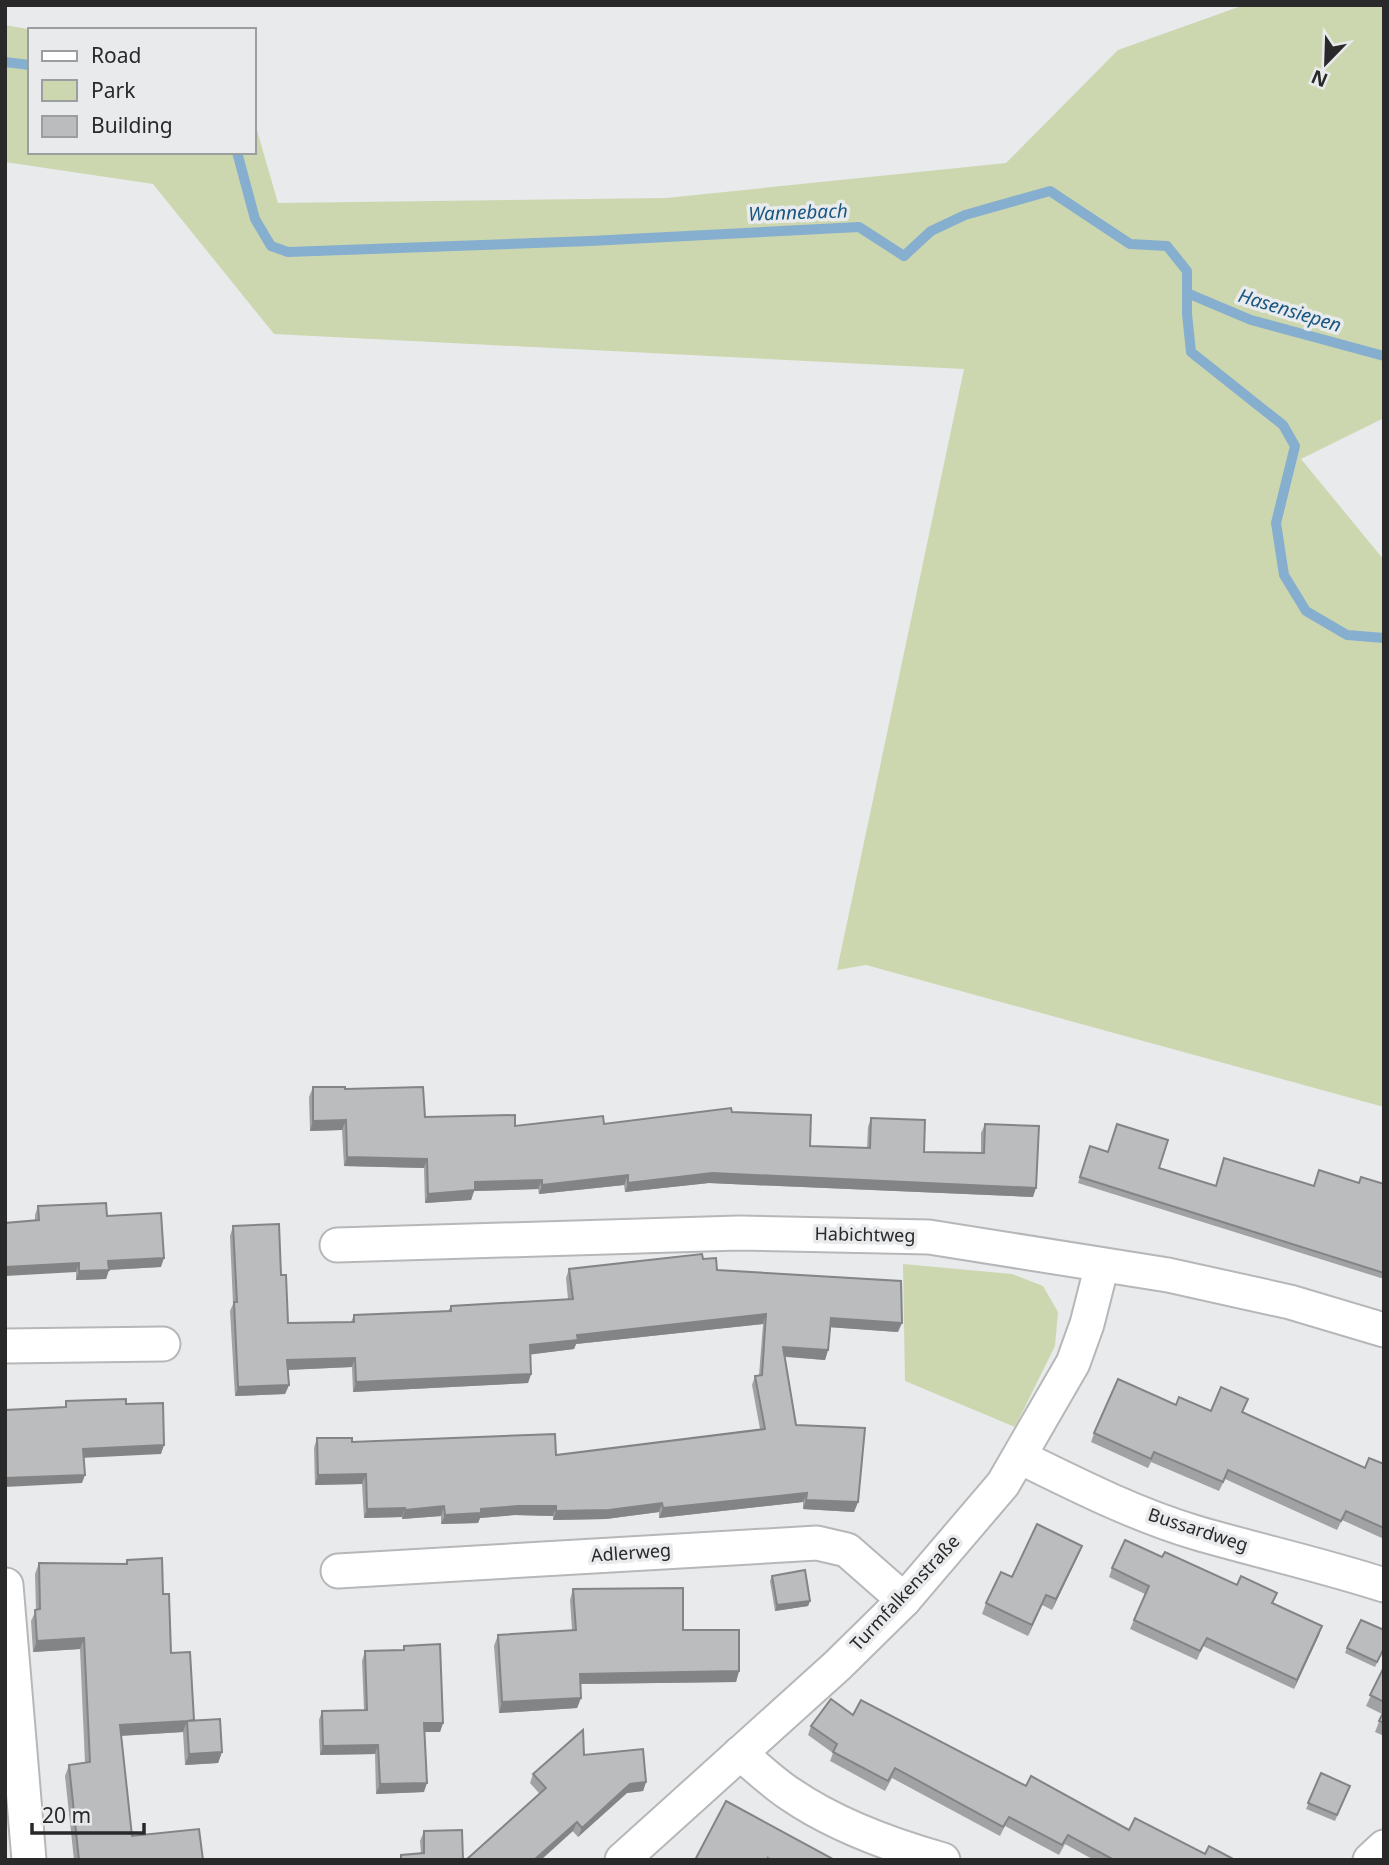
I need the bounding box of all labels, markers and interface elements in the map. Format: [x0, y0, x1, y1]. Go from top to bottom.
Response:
legend [28, 28, 256, 154]
north arrow [1291, 28, 1361, 98]
text: Road [91, 41, 141, 69]
text: N [1307, 64, 1332, 94]
text: Park [91, 76, 136, 104]
text: Building [91, 111, 173, 139]
water label: Wannebach [748, 197, 848, 227]
water label: Hasensiepen [1235, 282, 1345, 338]
street label: Habichtweg [814, 1221, 916, 1247]
street label: Bussardweg [1145, 1502, 1251, 1556]
street label: Turmfalkenstraße [844, 1529, 964, 1655]
street label: Adlerweg [590, 1537, 672, 1567]
scale bar [32, 1792, 144, 1836]
text: 20 m [42, 1801, 91, 1829]

